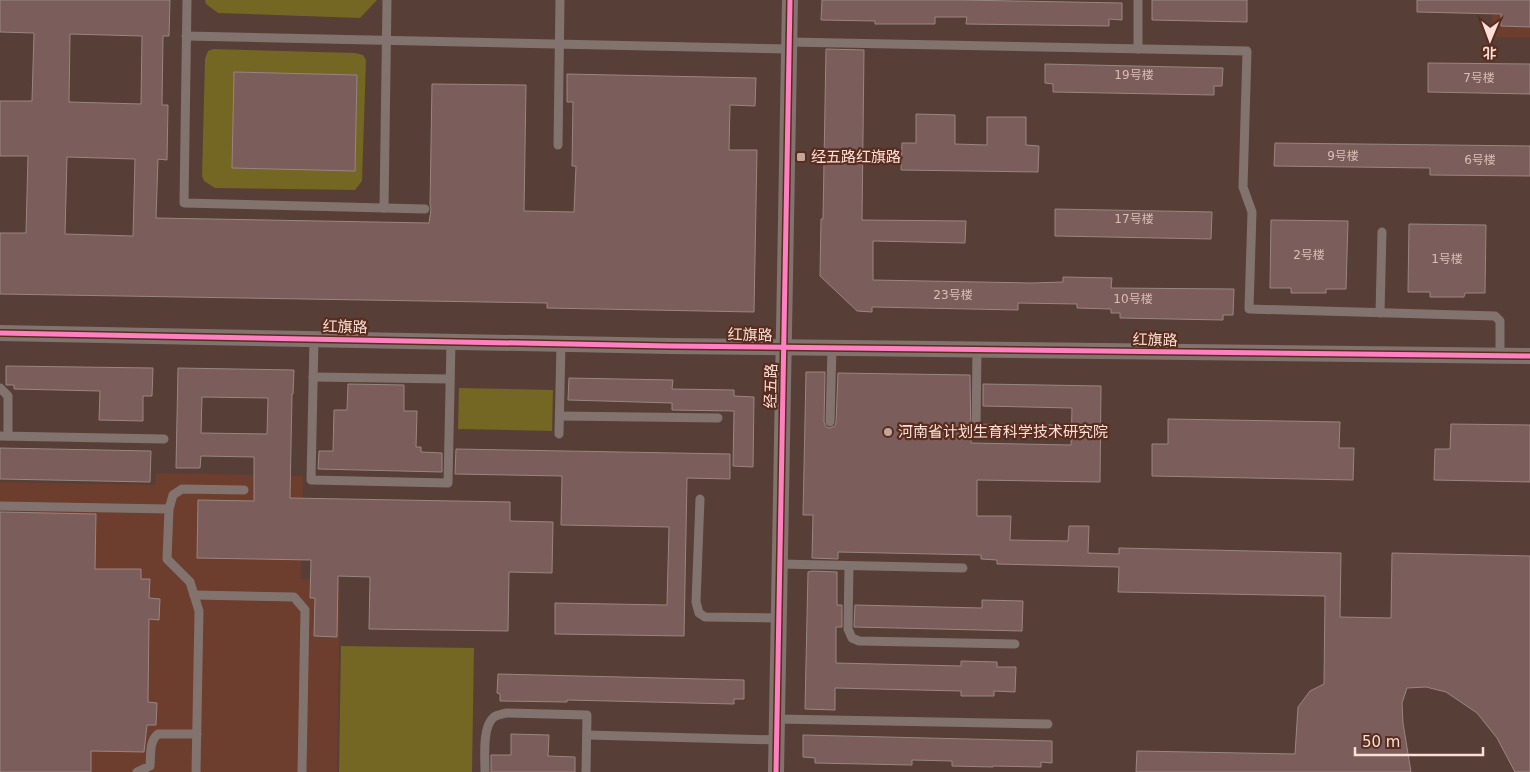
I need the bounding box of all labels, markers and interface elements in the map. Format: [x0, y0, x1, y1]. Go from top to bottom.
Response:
north arrow [1465, 15, 1515, 65]
text: 北 [1483, 45, 1497, 61]
house number: 19号楼 [1114, 68, 1154, 82]
house number: 7号楼 [1463, 71, 1495, 85]
place label: 经五路红旗路 [811, 148, 901, 166]
house number: 9号楼 [1327, 149, 1359, 163]
marker: 经五路红旗路 [795, 151, 807, 163]
house number: 6号楼 [1464, 153, 1496, 167]
house number: 17号楼 [1114, 212, 1154, 226]
house number: 2号楼 [1293, 248, 1325, 262]
house number: 1号楼 [1431, 252, 1463, 266]
house number: 23号楼 [933, 288, 973, 302]
house number: 10号楼 [1113, 292, 1153, 306]
street label: 红旗路 [322, 318, 368, 336]
street label: 红旗路 [727, 326, 773, 344]
street label: 红旗路 [1132, 331, 1178, 349]
street label: 经五路 [762, 363, 780, 409]
place label: 河南省计划生育科学技术研究院 [898, 423, 1108, 441]
marker: 河南省计划生育科学技术研究院 [882, 426, 894, 438]
scale bar [1355, 724, 1482, 756]
text: 50 m [1362, 733, 1400, 751]

